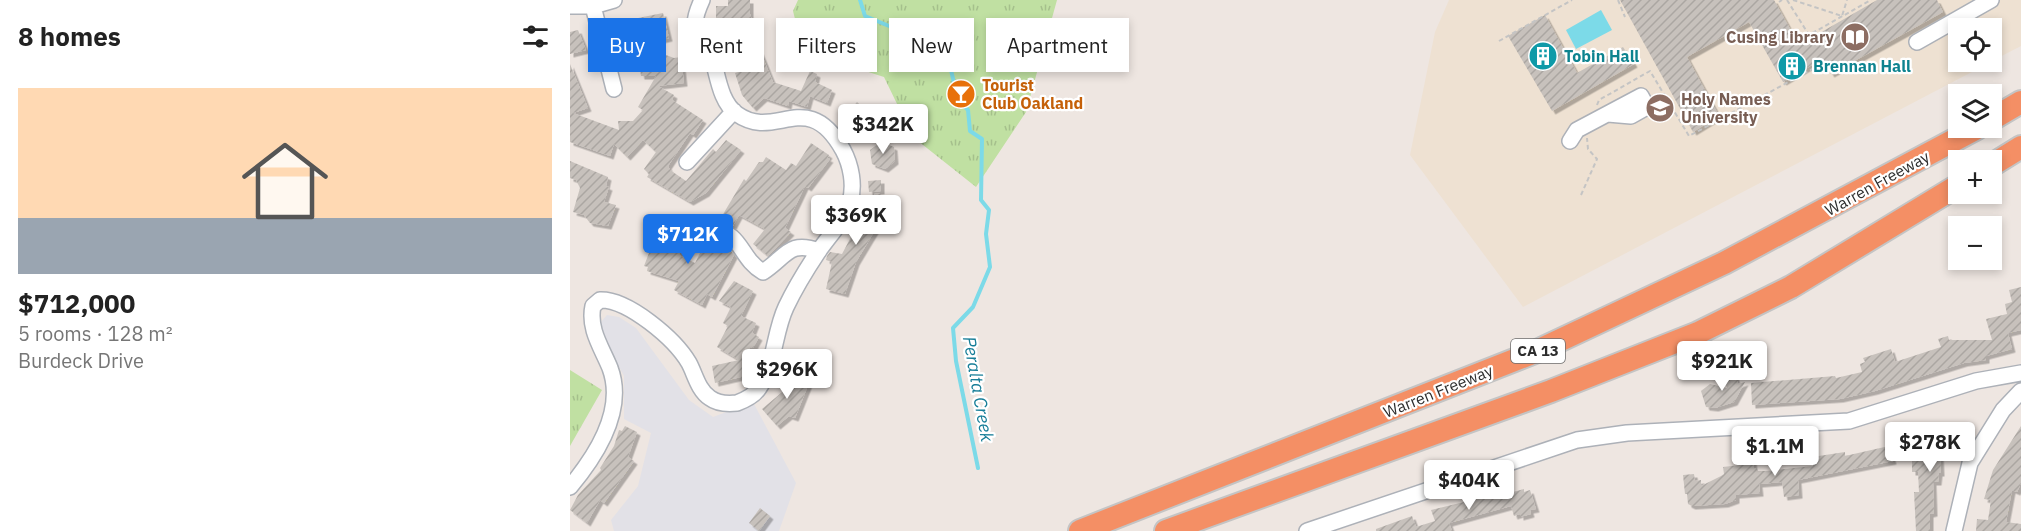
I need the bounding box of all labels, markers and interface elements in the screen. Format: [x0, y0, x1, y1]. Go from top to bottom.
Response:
chip: Buy [588, 18, 666, 72]
chip: Rent [678, 18, 764, 72]
chip: Filters [776, 18, 877, 72]
chip: New [889, 18, 974, 72]
chip: Apartment [986, 18, 1129, 72]
map controls [1948, 18, 2002, 270]
button: locate [1948, 18, 2002, 72]
text: 8 homes [18, 19, 121, 53]
icon: filters [519, 20, 552, 53]
library icon: Cusing Library [1839, 21, 1871, 53]
place label: Cusing Library [1726, 27, 1834, 47]
building icon: Tobin Hall [1527, 40, 1559, 72]
place label: Tobin Hall [1564, 46, 1639, 66]
building icon: Brennan Hall [1776, 50, 1808, 82]
place label: Brennan Hall [1813, 56, 1911, 76]
place label: Tourist Club Oakland [982, 75, 1083, 113]
bar icon: Tourist Club Oakland [945, 78, 977, 110]
button: layers [1948, 84, 2002, 138]
place label: Holy Names University [1681, 89, 1771, 127]
school or university icon: Holy Names University [1644, 92, 1676, 124]
pin: $342K [841, 104, 925, 155]
text: $342K [852, 110, 914, 137]
icon: home [231, 127, 339, 235]
street label: Warren Freeway [1821, 146, 1933, 220]
button: + [1948, 150, 2002, 204]
pin: $369K [814, 195, 898, 246]
text: $369K [825, 201, 887, 228]
pin: $712K [646, 214, 730, 265]
button: − [1948, 216, 2002, 270]
text: $712K [657, 220, 719, 247]
text: $712,000 [18, 286, 135, 320]
text: 5 rooms · 128 m² [18, 320, 173, 347]
water label: Peralta Creek [958, 334, 999, 444]
road number: CA 13 [1511, 339, 1565, 363]
pin: $921K [1680, 341, 1764, 392]
text: Burdeck Drive [18, 347, 144, 374]
text: $921K [1691, 347, 1753, 374]
pin: $296K [745, 349, 829, 400]
text: $296K [756, 355, 818, 382]
street label: Warren Freeway [1380, 360, 1496, 422]
pin: $278K [1888, 422, 1972, 473]
pin: $1.1M [1733, 426, 1817, 477]
text: $278K [1899, 428, 1961, 455]
text: $1.1M [1746, 432, 1804, 459]
pin: $404K [1427, 460, 1511, 511]
text: $404K [1438, 466, 1500, 493]

